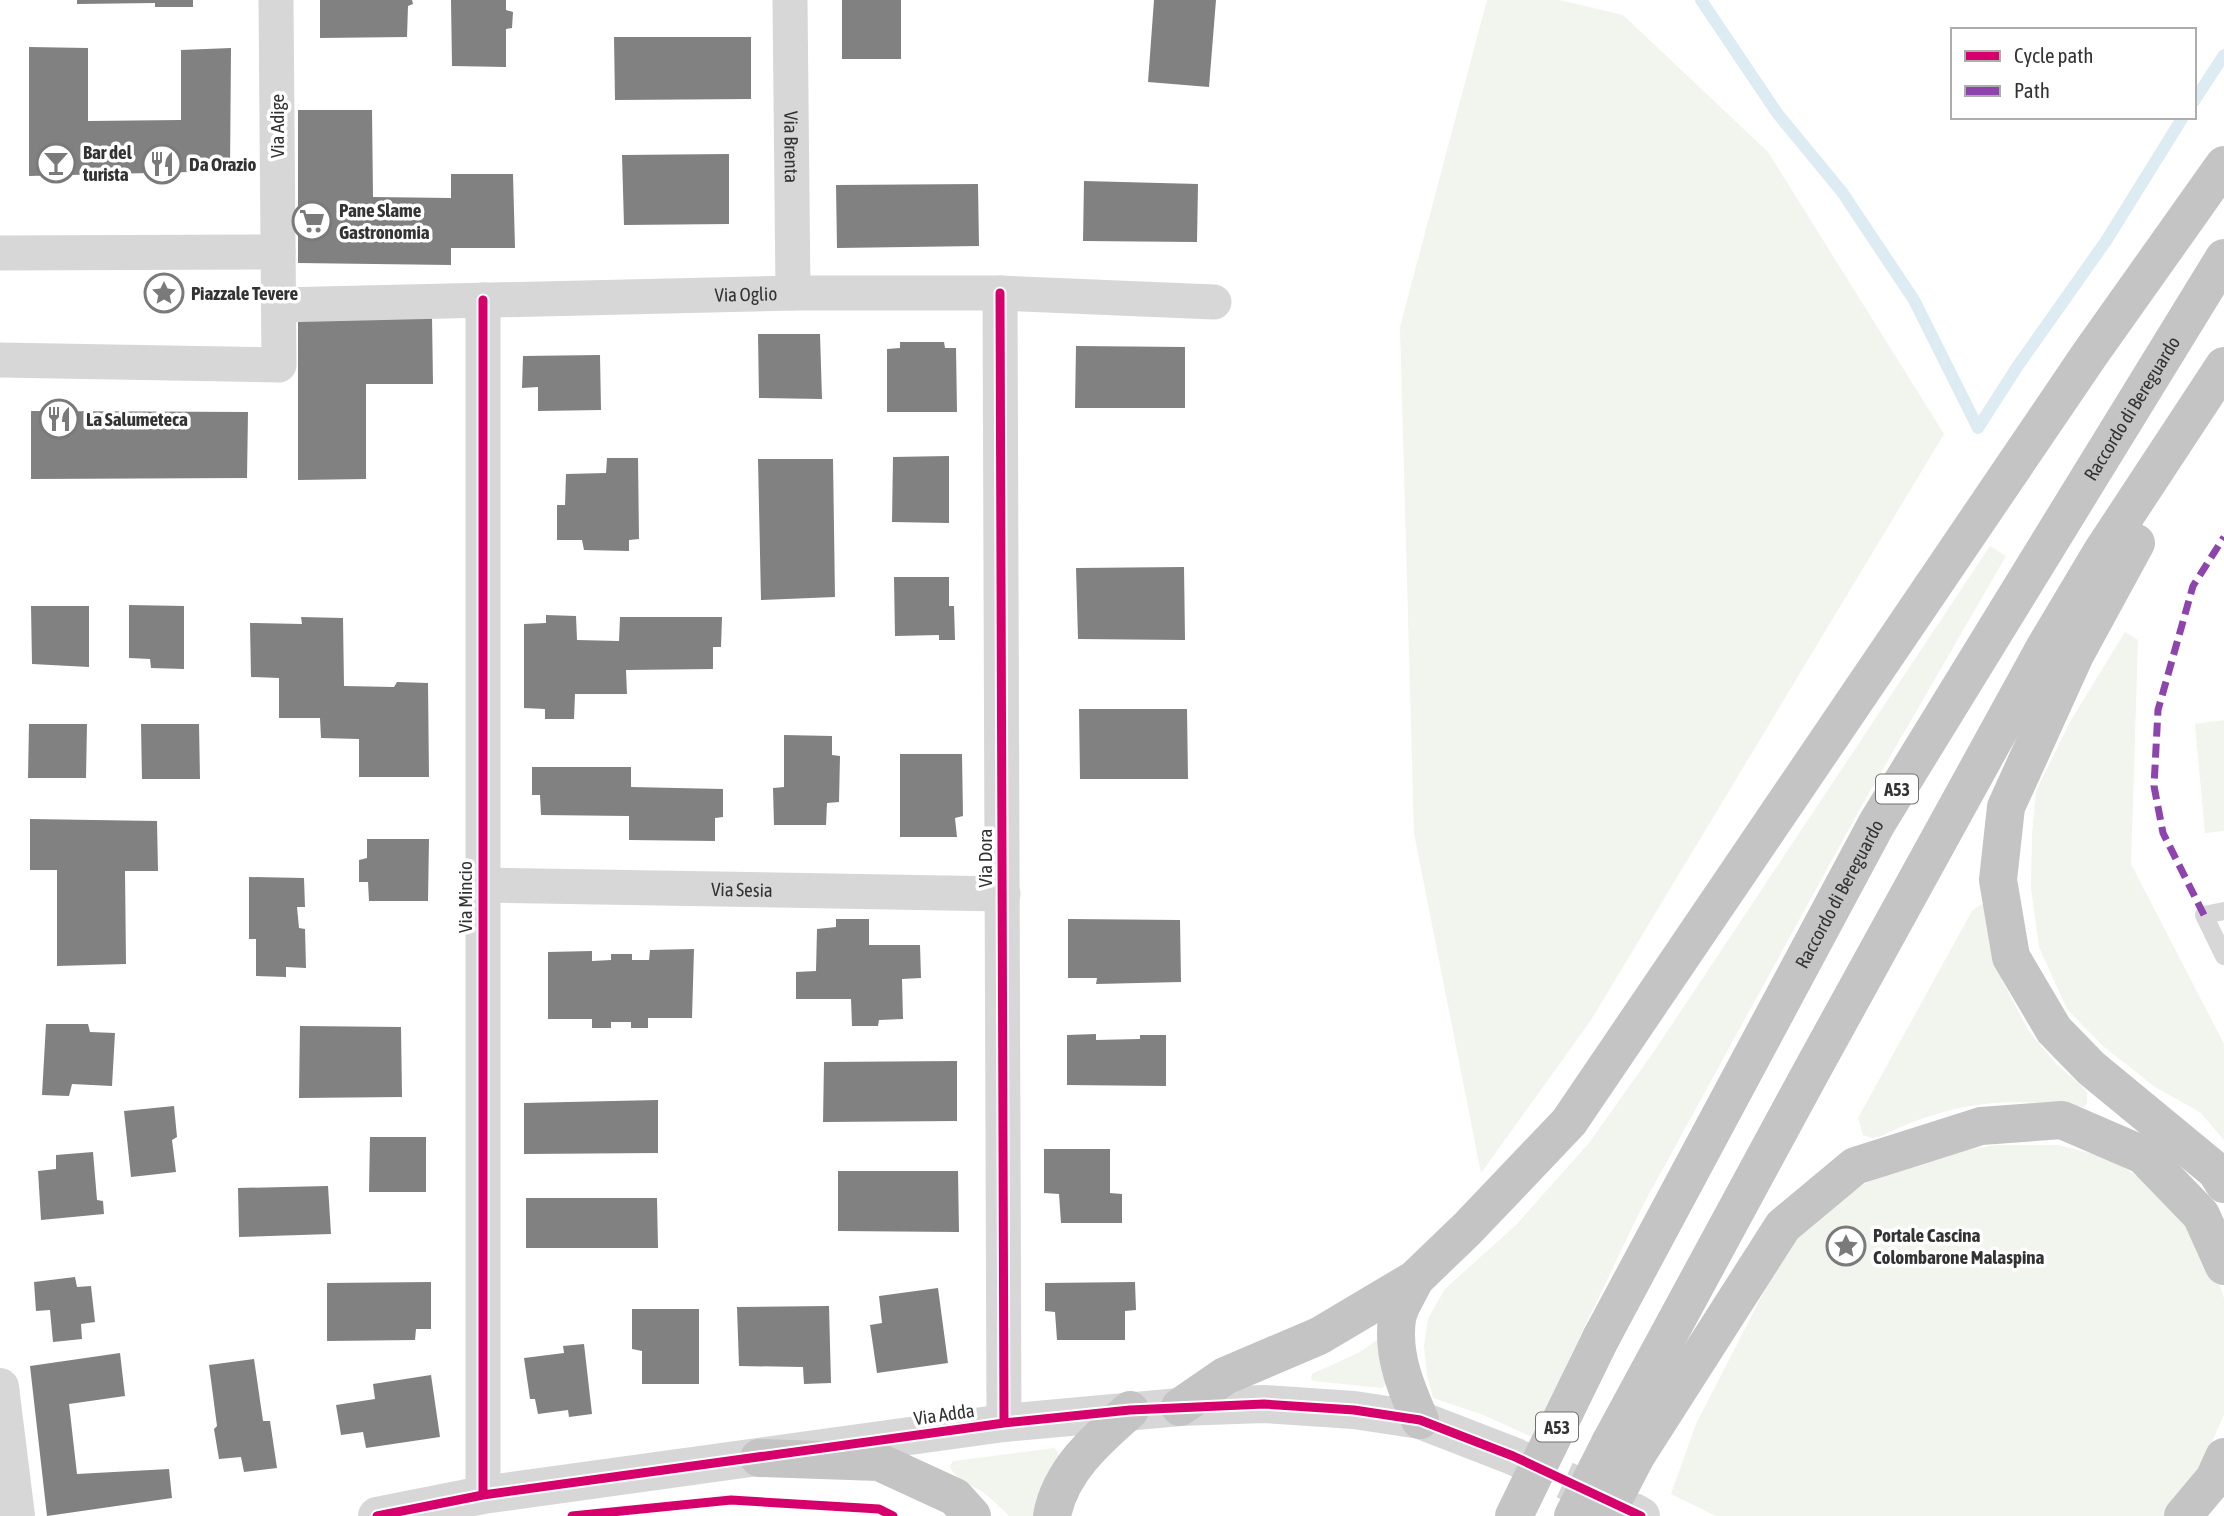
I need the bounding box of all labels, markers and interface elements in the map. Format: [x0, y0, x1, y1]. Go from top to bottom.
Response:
legend [1951, 28, 2196, 119]
text: Cycle path [2014, 43, 2093, 67]
text: Path [2014, 78, 2050, 102]
street label: Via Adige [266, 94, 288, 158]
street label: Via Brenta [780, 111, 803, 183]
place label: Bar del turista [82, 141, 133, 185]
bar icon: Bar del turista [35, 142, 77, 184]
restaurant icon: Da Orazio [141, 143, 183, 185]
place label: Da Orazio [189, 153, 256, 175]
place label: Pane Slame Gastronomia [339, 199, 430, 243]
supermarket icon: Pane Slame Gastronomia [291, 200, 333, 242]
place icon: Piazzale Tevere [143, 272, 185, 314]
place label: Piazzale Tevere [191, 282, 298, 304]
street label: Via Oglio [714, 282, 778, 306]
street label: Raccordo di Bereguardo [2079, 332, 2184, 484]
restaurant icon: La Salumeteca [38, 398, 80, 440]
place label: La Salumeteca [86, 408, 188, 430]
road number: A53 [1876, 774, 1918, 804]
street label: Raccordo di Bereguardo [1790, 816, 1888, 972]
street label: Via Dora [974, 829, 996, 887]
street label: Via Mincio [454, 861, 476, 933]
street label: Via Sesia [711, 878, 773, 901]
place label: Portale Cascina Colombarone Malaspina [1873, 1224, 2044, 1268]
place icon: Portale Cascina Colombarone Malaspina [1825, 1225, 1867, 1267]
street label: Via Adda [912, 1399, 976, 1429]
road number: A53 [1536, 1412, 1578, 1442]

